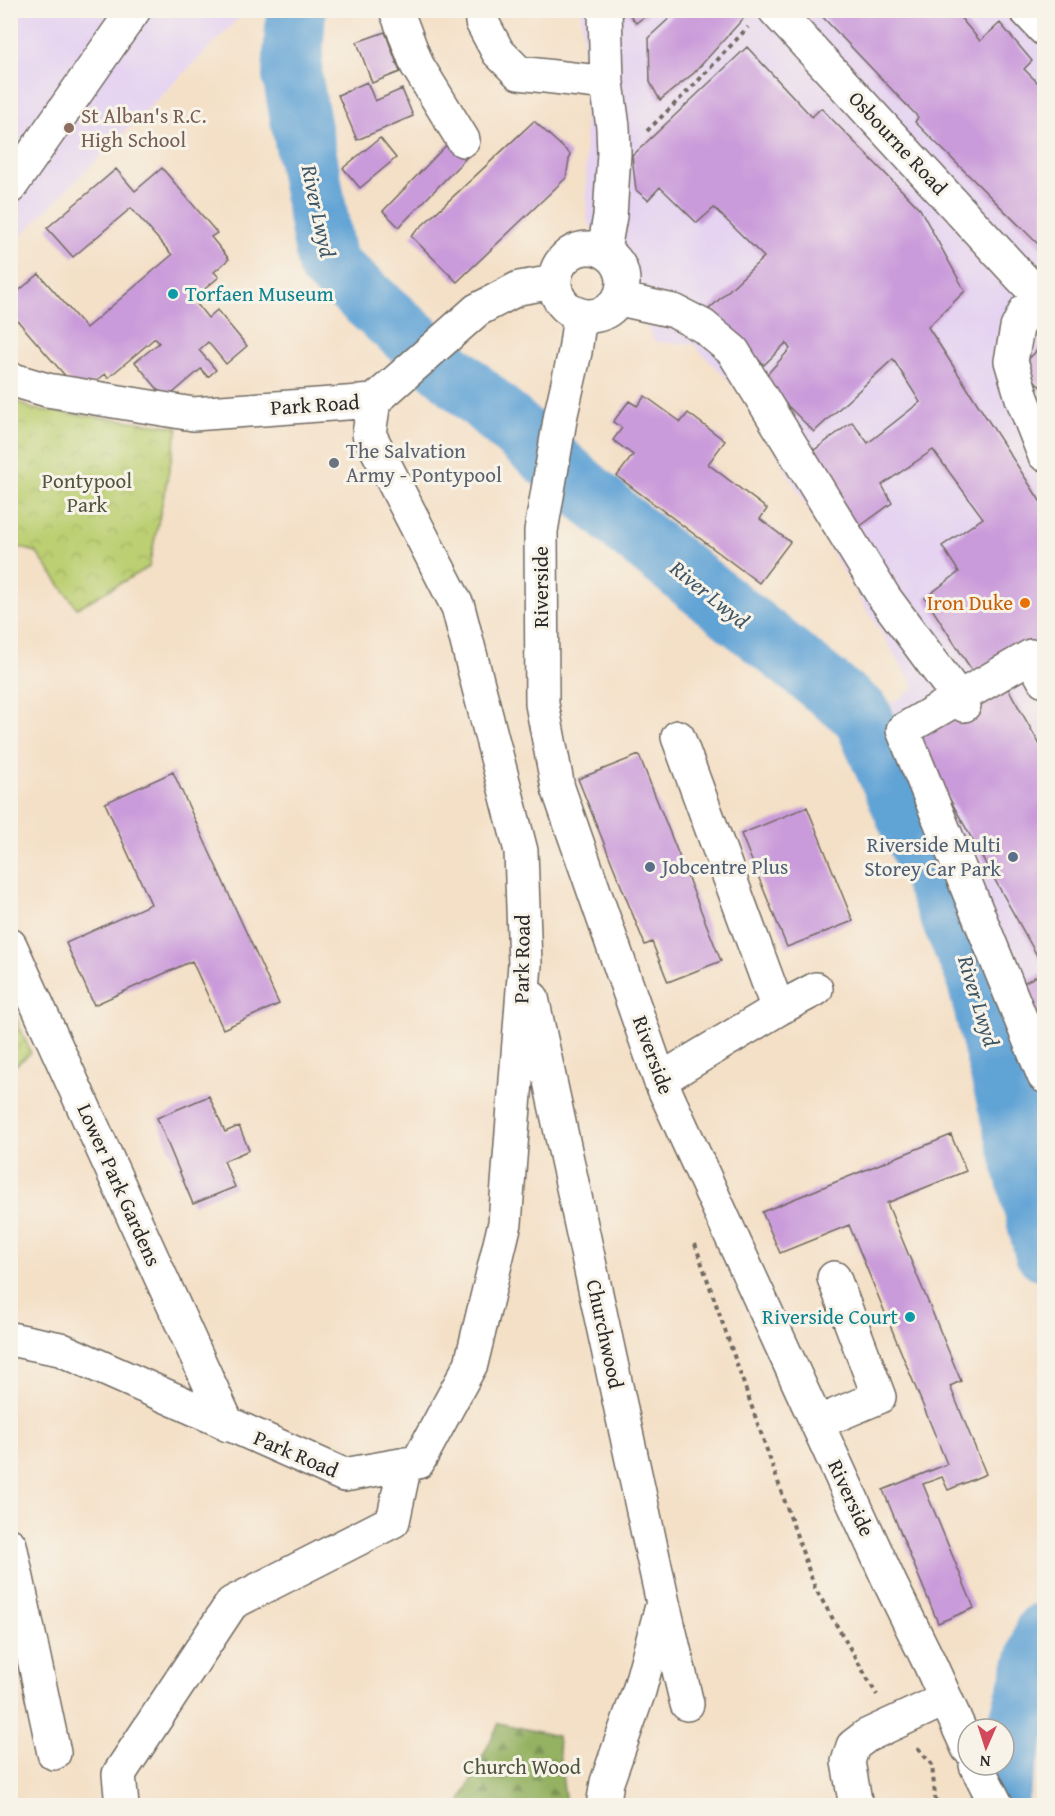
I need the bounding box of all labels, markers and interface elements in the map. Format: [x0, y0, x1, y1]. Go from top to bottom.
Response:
street label: Osbourne Road [842, 83, 956, 202]
place label: St Alban's R.C. High School [81, 100, 207, 155]
marker: St Alban's R.C. High School [62, 121, 76, 135]
water label: River Lwyd [293, 161, 344, 261]
place label: Torfaen Museum [185, 278, 334, 309]
marker: Torfaen Museum [166, 287, 180, 301]
street label: Park Road [269, 386, 361, 423]
place label: The Salvation Army - Pontypool [346, 435, 502, 490]
marker: The Salvation Army - Pontypool [327, 456, 341, 470]
park label: Pontypool Park [42, 465, 132, 520]
street label: Riverside [525, 546, 556, 628]
water label: River Lwyd [663, 551, 757, 636]
place label: Iron Duke [927, 587, 1013, 618]
marker: Iron Duke [1018, 596, 1032, 610]
place label: Riverside Multi Storey Car Park [864, 829, 1001, 884]
marker: Riverside Multi Storey Car Park [1006, 850, 1020, 864]
place label: Jobcentre Plus [659, 851, 788, 882]
marker: Jobcentre Plus [643, 860, 657, 874]
street label: Park Road [505, 913, 538, 1004]
water label: River Lwyd [950, 951, 1008, 1051]
street label: Riverside [625, 1011, 682, 1099]
street label: Lower Park Gardens [70, 1098, 169, 1271]
street label: Churchwood [579, 1276, 632, 1392]
place label: Riverside Court [762, 1301, 899, 1332]
marker: Riverside Court [903, 1310, 917, 1324]
street label: Park Road [249, 1422, 344, 1486]
street label: Riverside [820, 1454, 883, 1542]
north arrow [956, 1717, 1016, 1777]
text: N [979, 1750, 991, 1774]
park label: Church Wood [463, 1751, 582, 1782]

